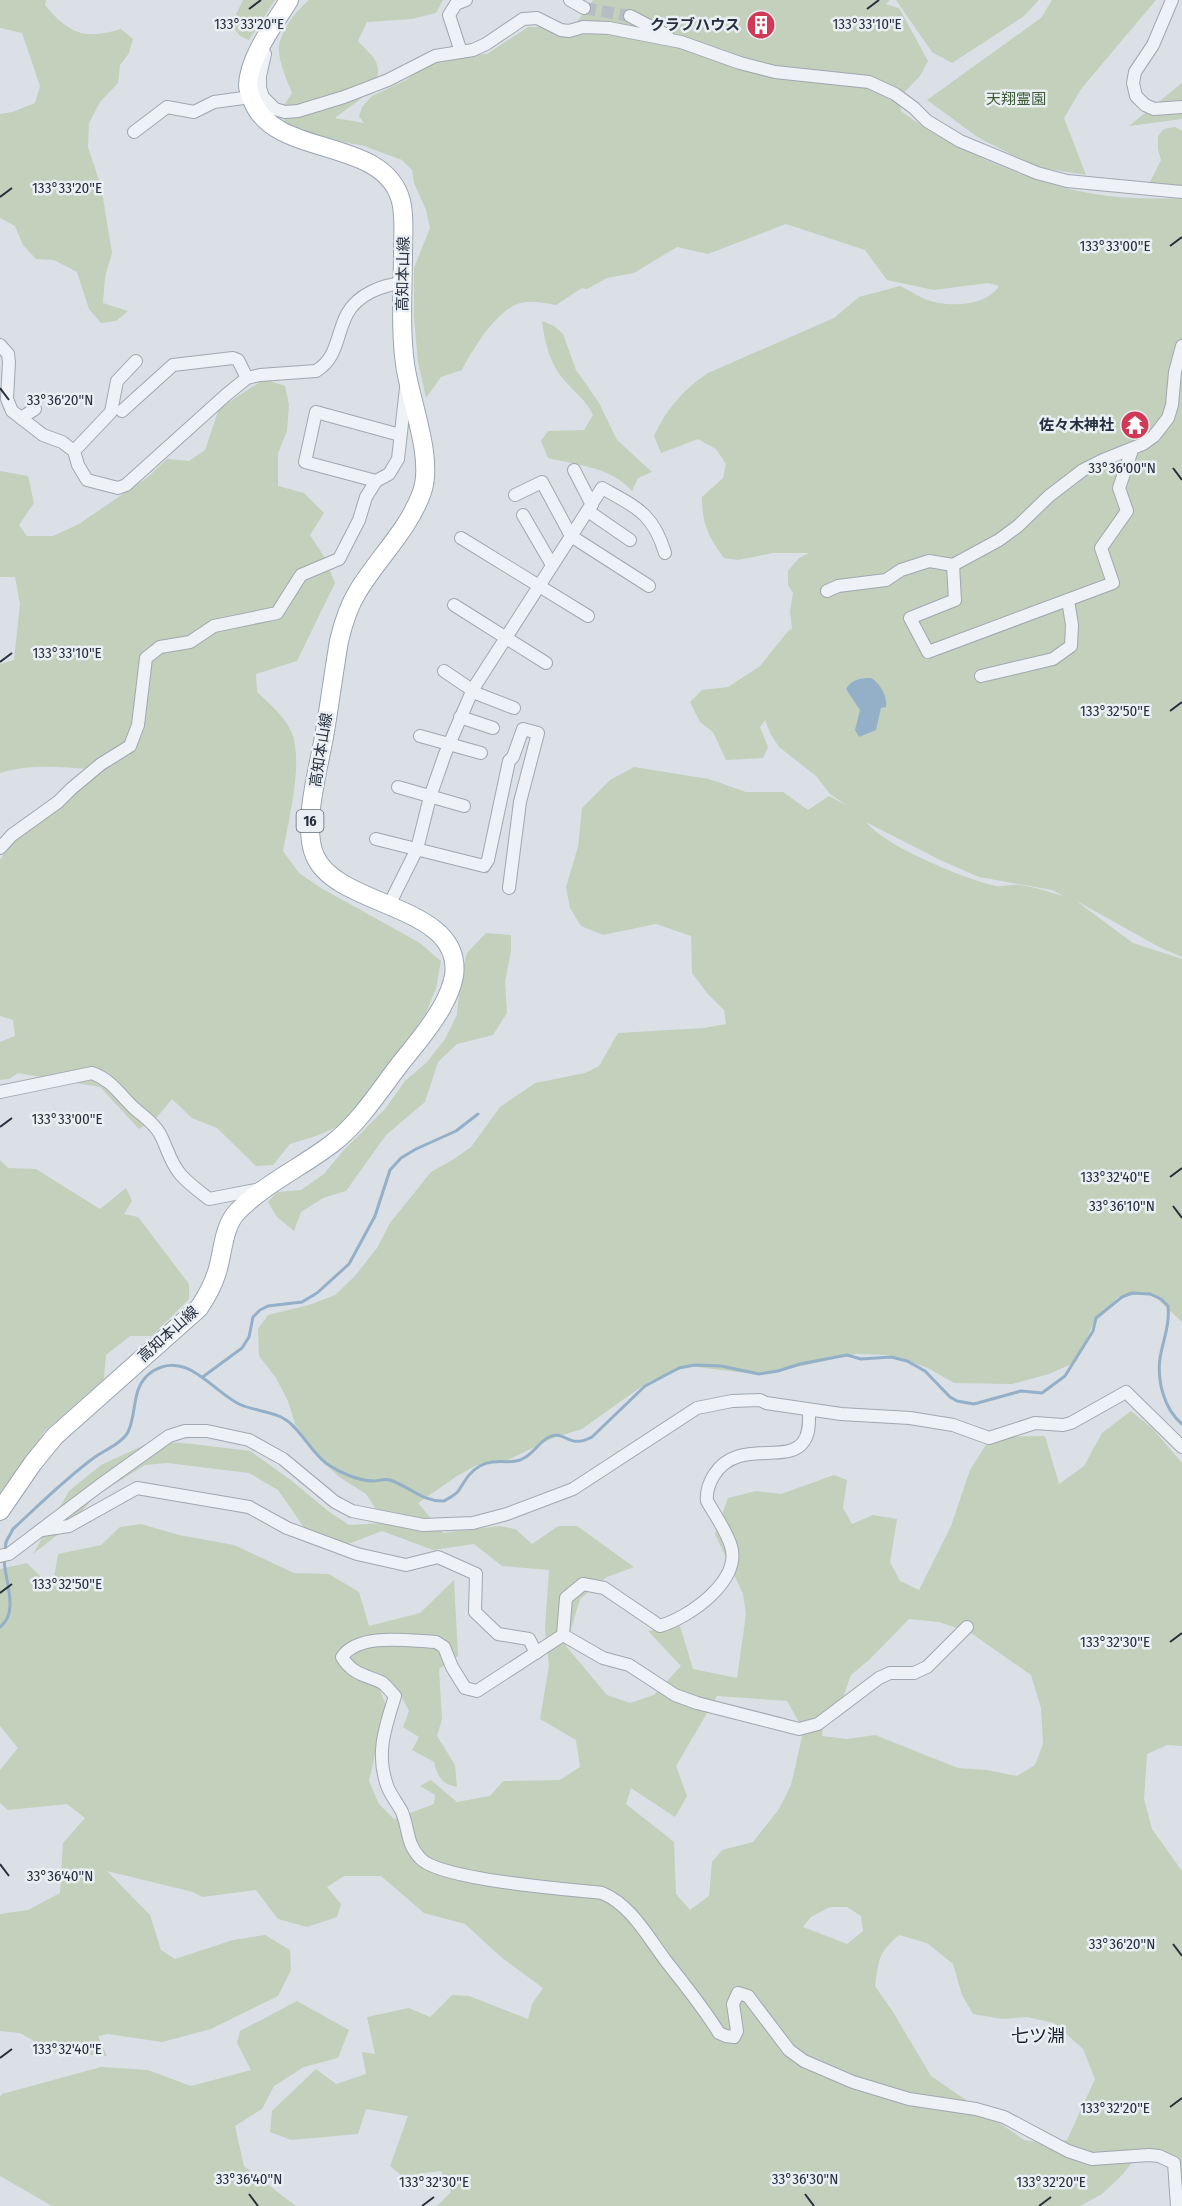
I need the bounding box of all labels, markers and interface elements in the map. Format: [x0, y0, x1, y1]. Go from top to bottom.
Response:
building icon: クラブハウス [745, 9, 777, 41]
text: 133°33'20"E [214, 15, 284, 33]
text: 133°33'10"E [832, 15, 902, 33]
place label: クラブハウス [650, 16, 740, 34]
park label: 天翔霊園 [986, 90, 1046, 108]
text: 133°33'20"E [32, 179, 102, 197]
street label: 高知本山線 [393, 236, 413, 312]
text: 133°33'00"E [1079, 237, 1151, 255]
text: 33°36'20"N [27, 391, 93, 409]
temple icon: 佐々木神社 [1119, 409, 1151, 441]
place label: 佐々木神社 [1039, 416, 1114, 434]
text: 33°36'00"N [1088, 459, 1156, 477]
text: 133°33'10"E [32, 644, 102, 662]
text: 133°32'50"E [1080, 702, 1150, 720]
street label: 高知本山線 [306, 712, 336, 788]
road number: 16 [296, 810, 324, 832]
text: 133°33'00"E [31, 1110, 103, 1128]
text: 133°32'40"E [1080, 1168, 1150, 1186]
text: 33°36'10"N [1089, 1197, 1155, 1215]
street label: 高知本山線 [134, 1302, 202, 1366]
text: 133°32'50"E [32, 1575, 102, 1593]
text: 133°32'30"E [1080, 1633, 1150, 1651]
text: 33°36'40"N [27, 1867, 93, 1885]
text: 33°36'20"N [1089, 1935, 1155, 1953]
district label: 七ツ淵 [1011, 2025, 1065, 2047]
text: 133°32'40"E [32, 2040, 102, 2058]
text: 133°32'20"E [1080, 2099, 1150, 2117]
text: 33°36'40"N [216, 2170, 282, 2188]
text: 33°36'30"N [772, 2170, 838, 2188]
text: 133°32'30"E [399, 2173, 469, 2191]
text: 133°32'20"E [1016, 2173, 1086, 2191]

